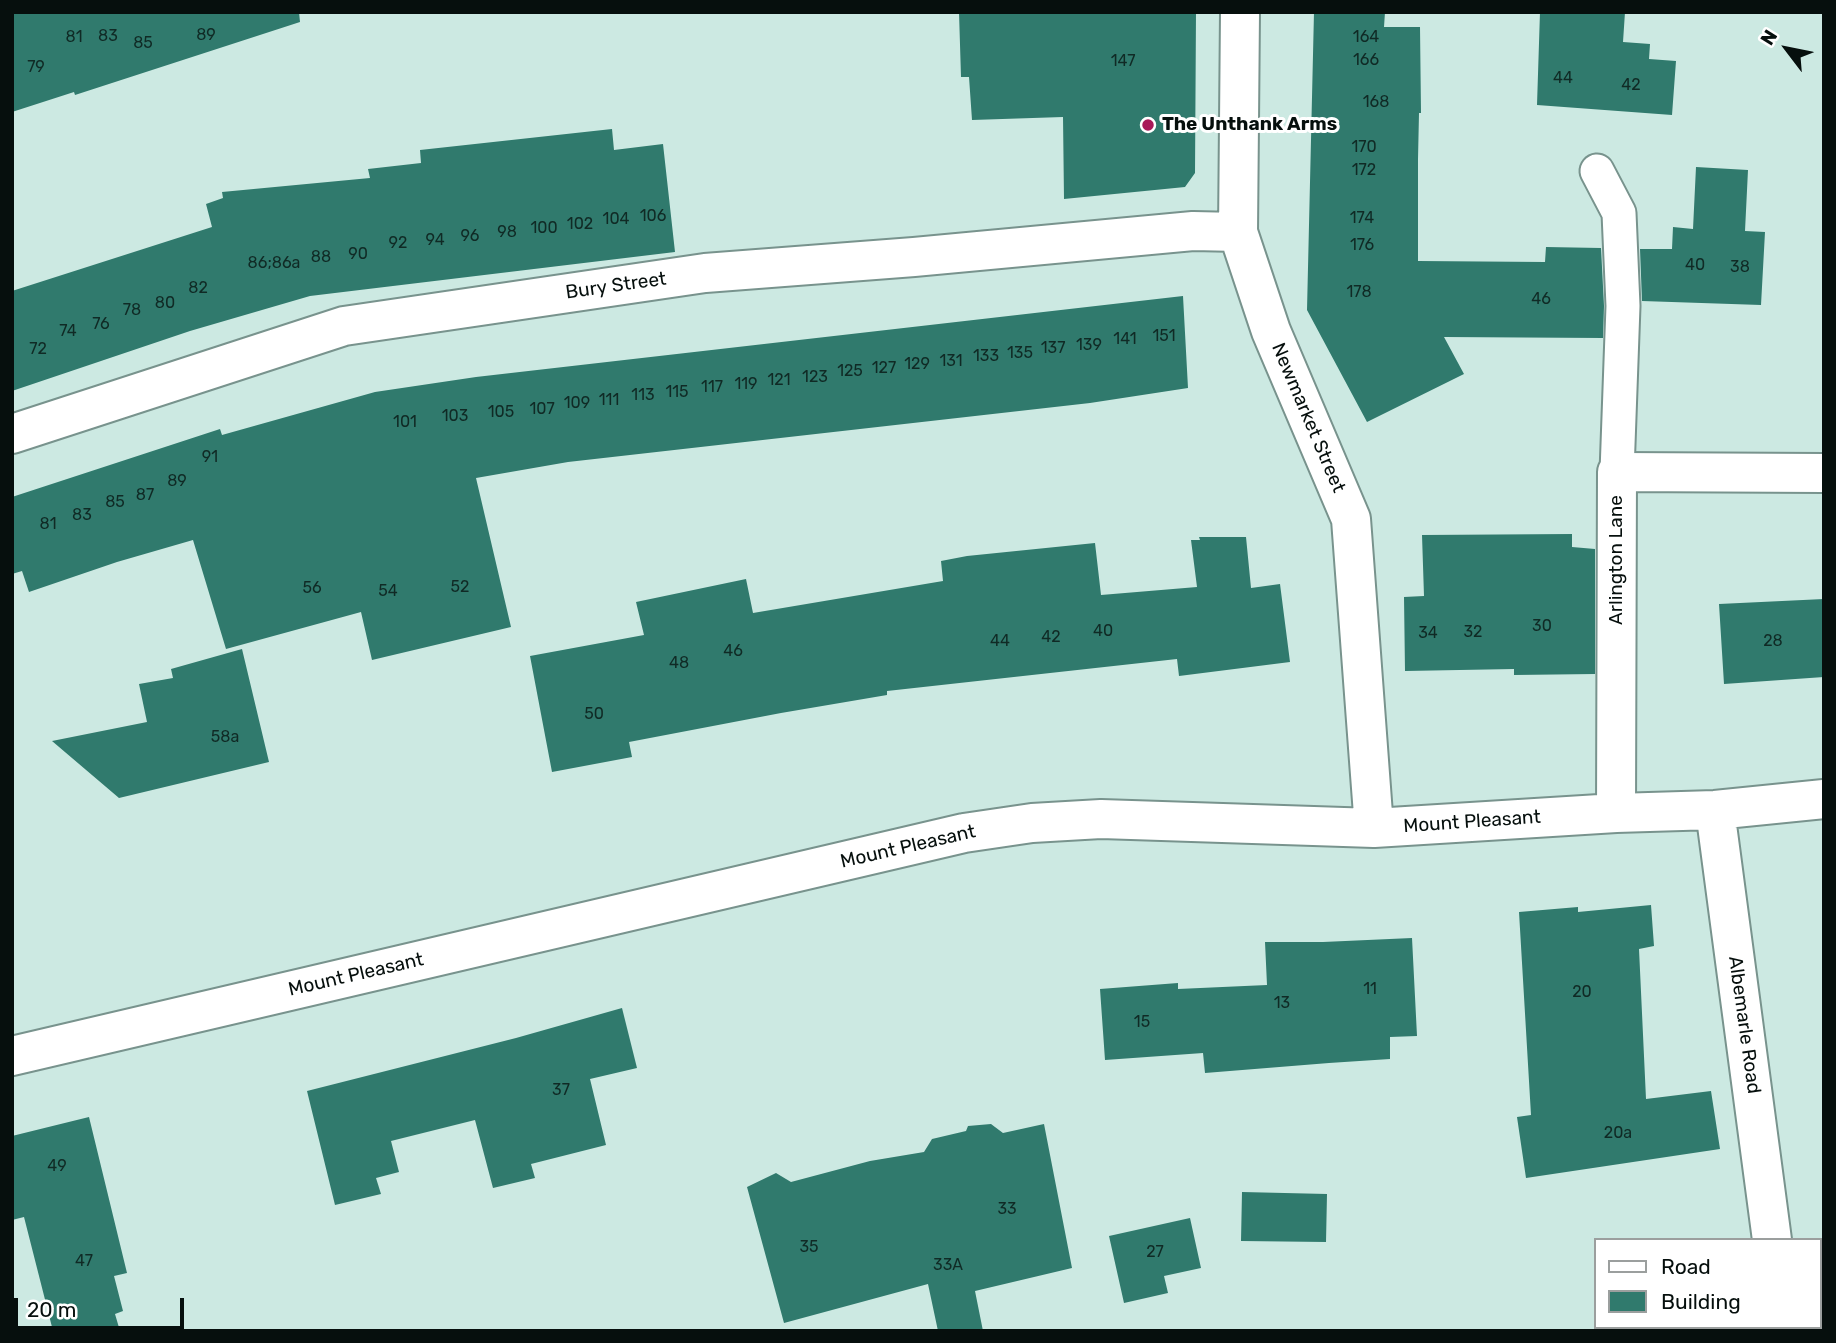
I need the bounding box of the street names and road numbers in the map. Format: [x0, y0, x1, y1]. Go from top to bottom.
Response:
street label: Bury Street [564, 268, 668, 304]
street label: Newmarket Street [1266, 340, 1350, 496]
street label: Arlington Lane [1606, 495, 1628, 625]
street label: Mount Pleasant [1402, 806, 1542, 838]
street label: Mount Pleasant [838, 820, 978, 874]
street label: Mount Pleasant [286, 948, 426, 1002]
street label: Albemarle Road [1723, 955, 1765, 1095]

